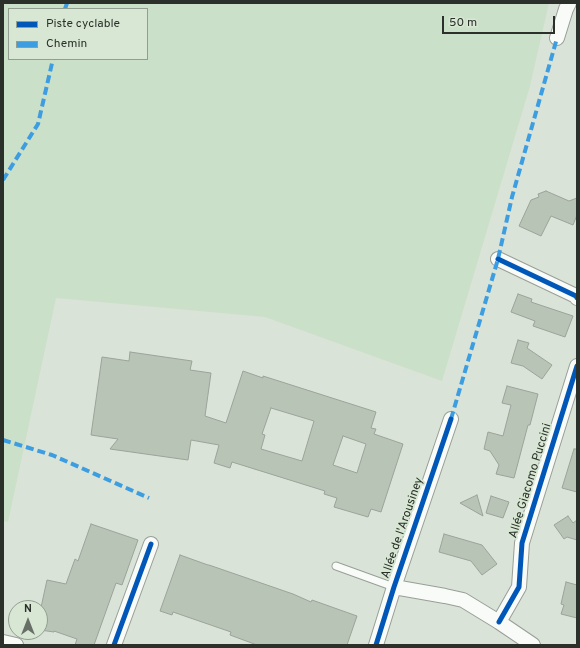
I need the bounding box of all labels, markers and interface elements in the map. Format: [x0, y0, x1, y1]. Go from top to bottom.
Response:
legend [8, 8, 148, 60]
scale bar [444, 8, 557, 34]
text: 50 m [449, 15, 477, 31]
text: Piste cyclable [46, 16, 120, 32]
text: Chemin [46, 36, 87, 52]
street label: Allée Giacomo Puccini [507, 422, 555, 540]
street label: Allée de l'Arousiney [379, 476, 427, 580]
north arrow [8, 600, 48, 640]
text: N [24, 602, 32, 616]

